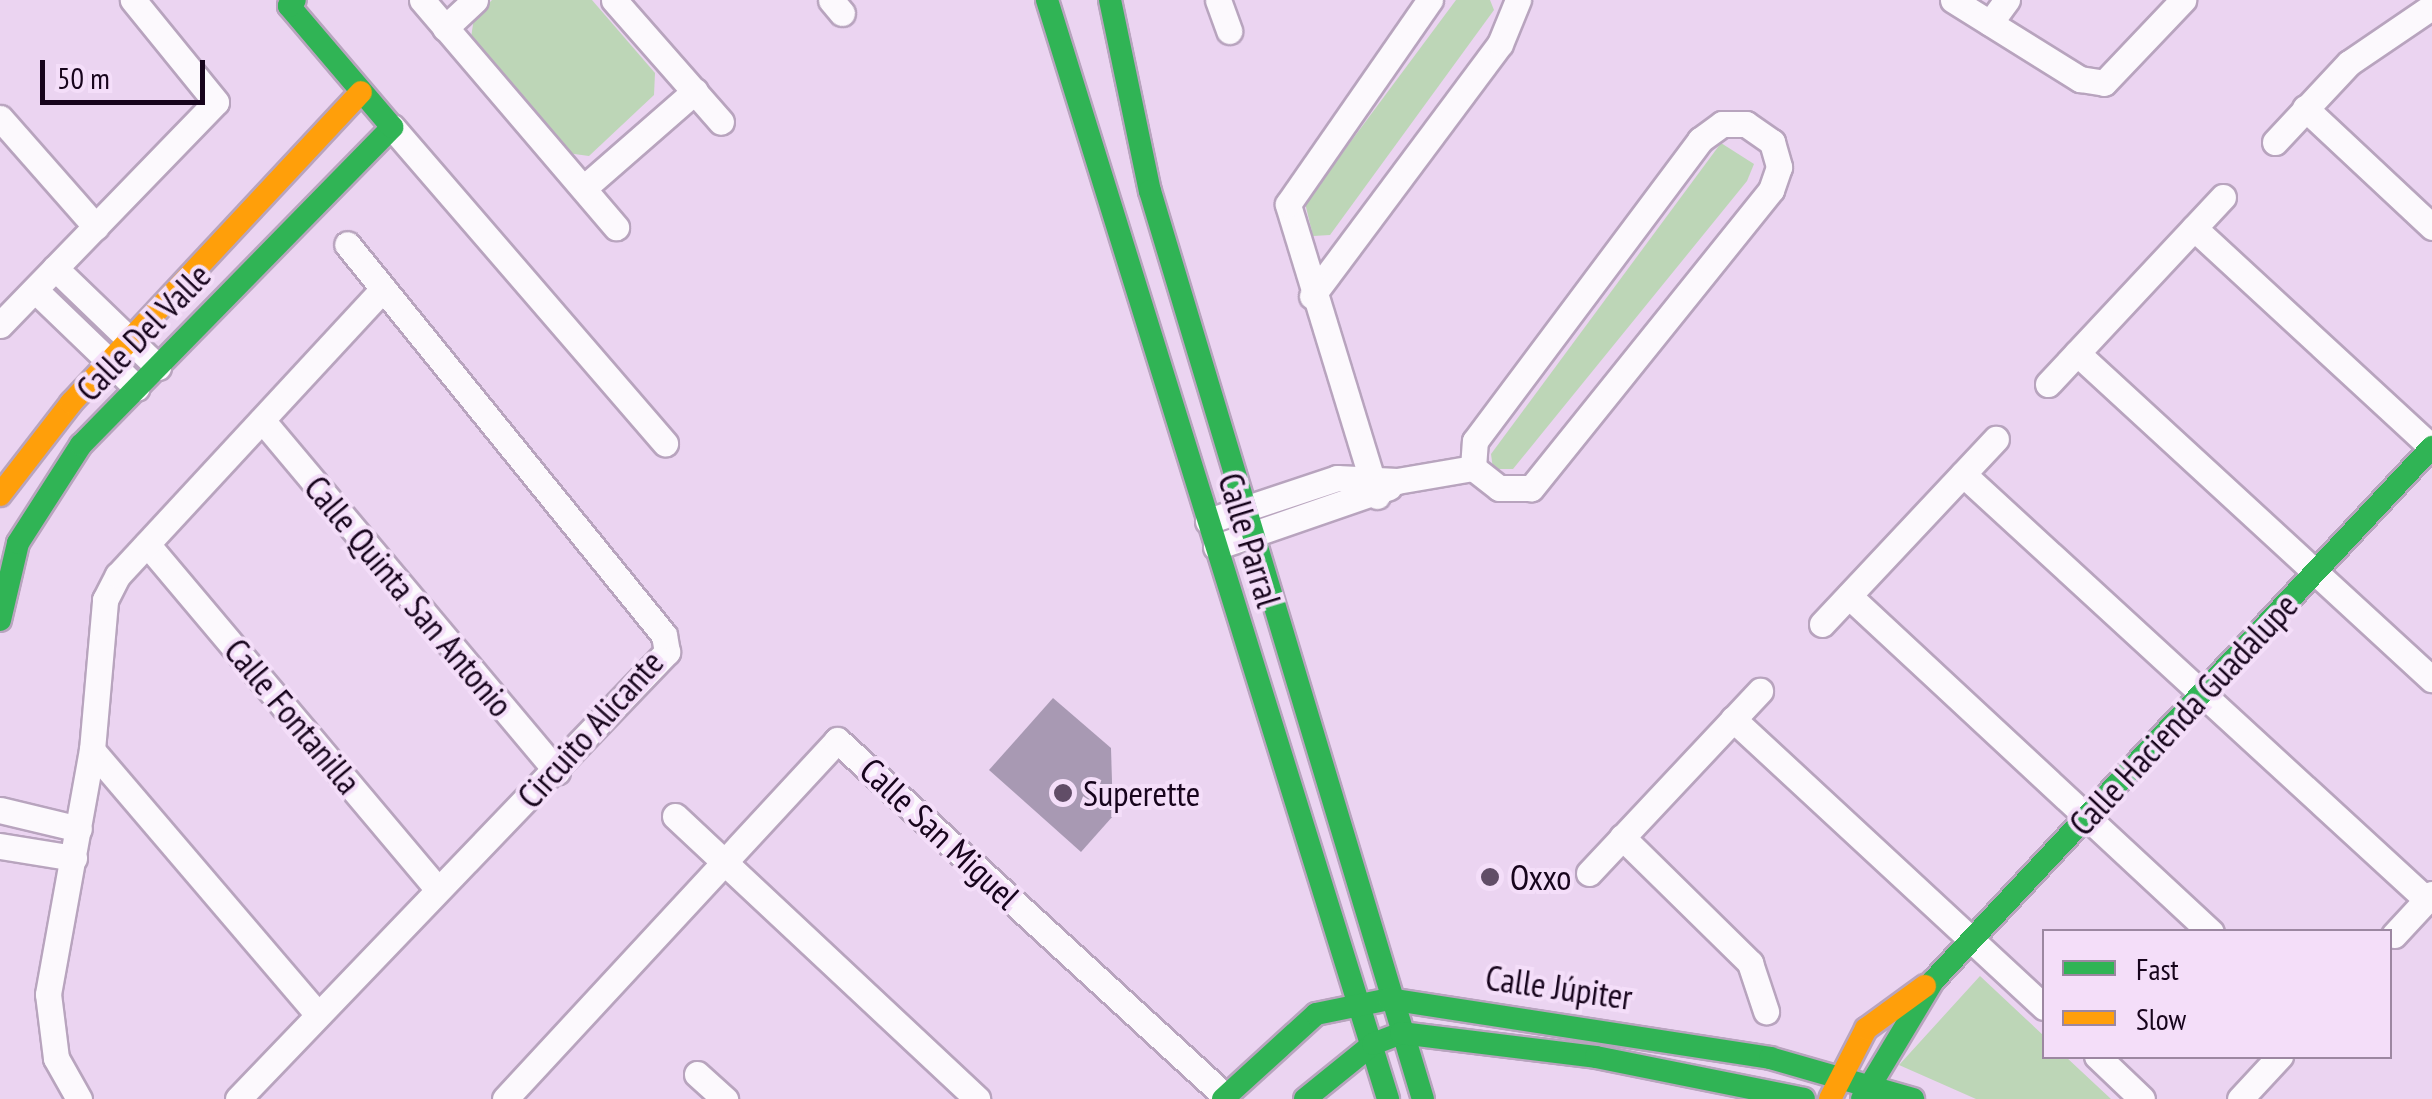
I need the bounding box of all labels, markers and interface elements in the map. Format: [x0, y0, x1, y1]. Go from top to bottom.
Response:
scale bar [45, 40, 210, 102]
text: 50 m [57, 58, 110, 97]
street label: Calle Del Valle [67, 254, 219, 410]
street label: Calle Quinta San Antonio [296, 467, 522, 725]
street label: Calle Parral [1210, 468, 1290, 612]
street label: Calle Hacienda Guadalupe [2060, 584, 2306, 844]
street label: Calle Fontanilla [216, 630, 370, 802]
street label: Circuito Alicante [508, 641, 672, 817]
street label: Calle San Miguel [852, 749, 1028, 917]
place label: Superette [1083, 772, 1200, 814]
marker: Superette [1052, 782, 1074, 804]
place label: Oxxo [1510, 856, 1571, 898]
marker: Oxxo [1479, 866, 1501, 888]
legend [2042, 929, 2392, 1059]
text: Fast [2136, 949, 2179, 988]
street label: Calle Júpiter [1483, 956, 1635, 1018]
text: Slow [2136, 999, 2186, 1038]

